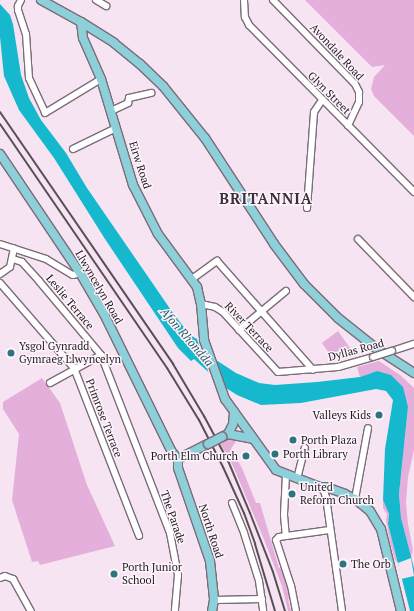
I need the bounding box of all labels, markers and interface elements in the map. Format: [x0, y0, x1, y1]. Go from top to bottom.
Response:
street label: Avondale Road [307, 21, 367, 83]
street label: Glyn Street [305, 69, 353, 117]
street label: Eirw Road [126, 140, 154, 190]
district label: BRITANNIA [219, 190, 313, 208]
street label: Llwyncelyn Road [73, 248, 125, 326]
street label: Leslie Terrace [43, 272, 97, 332]
street label: River Terrace [222, 299, 276, 355]
water label: Afon Rhondda [158, 305, 216, 369]
street label: Dyllas Road [327, 336, 385, 364]
place label: Ysgol Gynradd Gymraeg Llwyncelyn [19, 340, 121, 366]
marker: Ysgol Gynradd Gymraeg Llwyncelyn [6, 348, 16, 358]
street label: Primrose Terrace [83, 377, 125, 459]
place label: Valleys Kids [313, 408, 371, 422]
marker: Valleys Kids [374, 410, 384, 420]
place label: Porth Plaza [301, 433, 357, 447]
marker: Porth Plaza [288, 435, 298, 445]
place label: Porth Library [283, 447, 348, 461]
place label: Porth Elm Church [151, 449, 238, 463]
marker: Porth Library [270, 449, 280, 459]
marker: Porth Elm Church [241, 451, 251, 461]
place label: United Reform Church [300, 481, 374, 507]
street label: The Parade [158, 489, 188, 545]
marker: United Reform Church [287, 489, 297, 499]
street label: North Road [196, 502, 226, 560]
place label: The Orb [351, 557, 391, 571]
marker: The Orb [338, 559, 348, 569]
place label: Porth Junior School [122, 561, 182, 587]
marker: Porth Junior School [109, 569, 119, 579]

